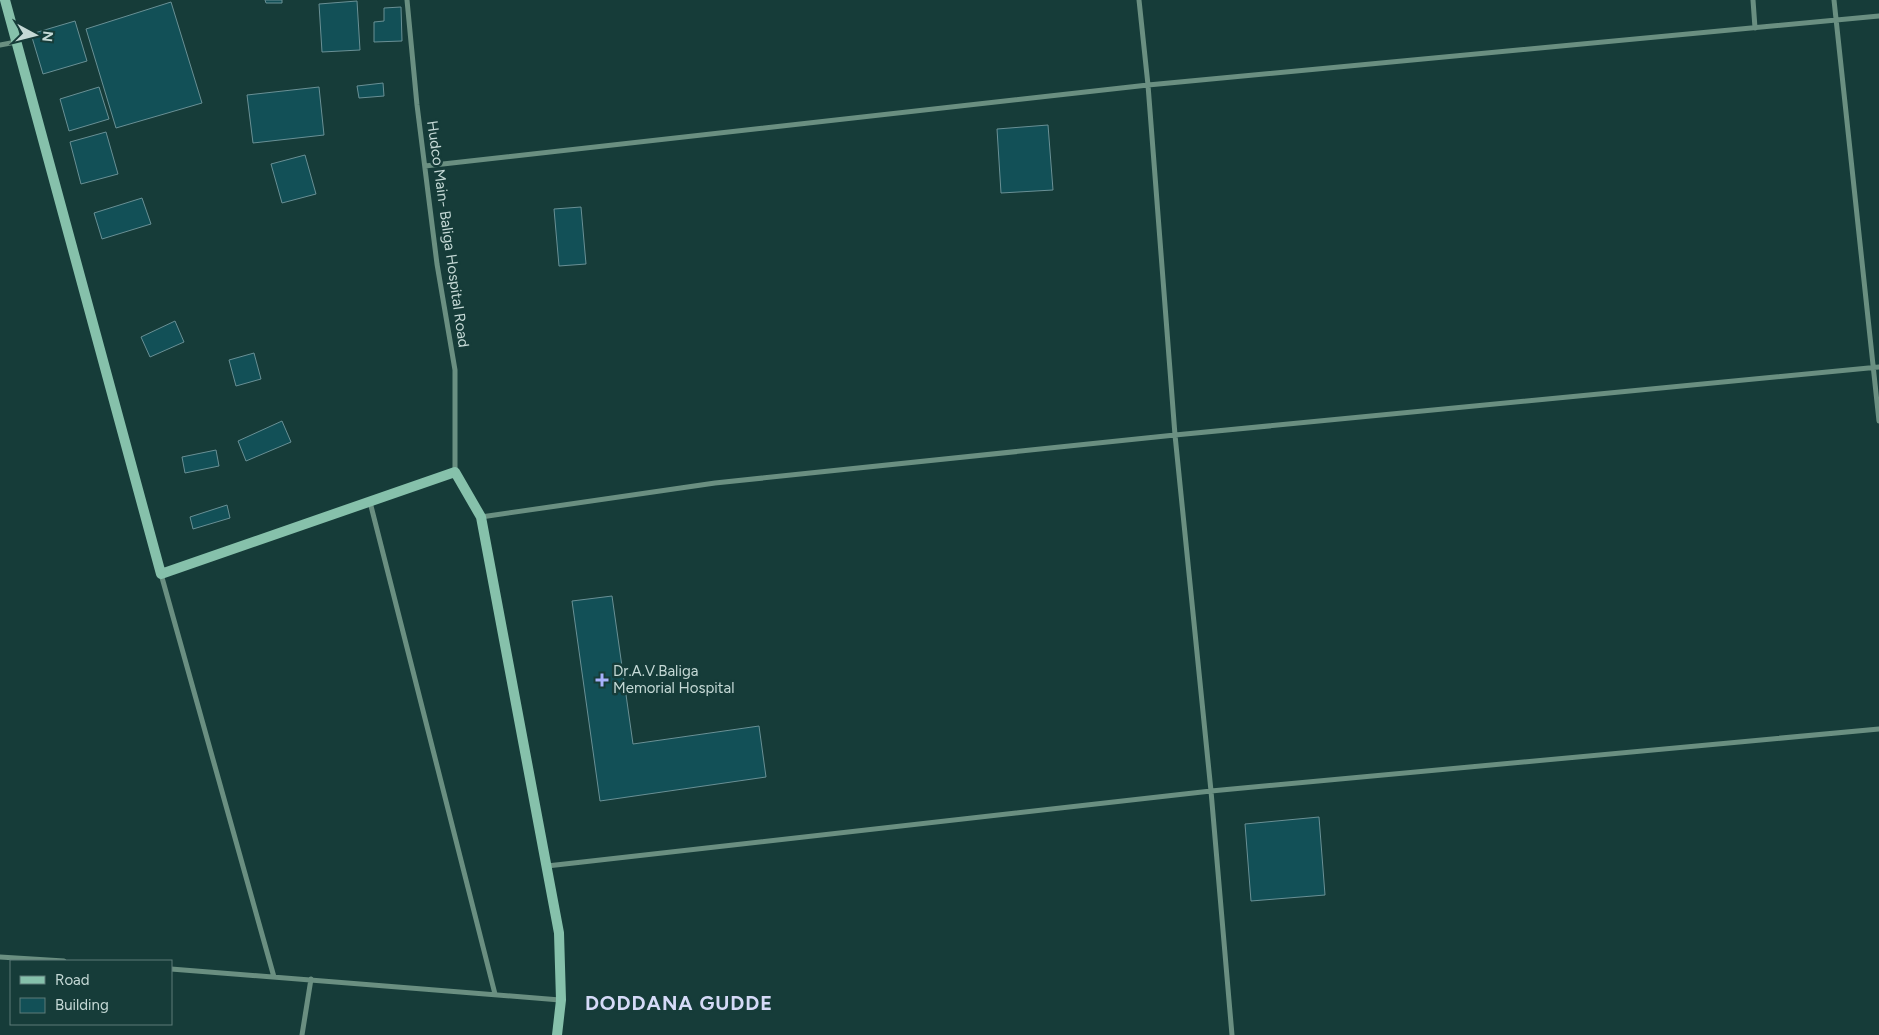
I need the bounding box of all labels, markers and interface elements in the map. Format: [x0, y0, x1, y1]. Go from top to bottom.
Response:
north arrow [10, 10, 60, 60]
text: N [38, 30, 57, 43]
street label: Hudco Main- Baliga Hospital Road [423, 119, 473, 349]
place label: Dr.A.V.Baliga Memorial Hospital [613, 662, 734, 697]
marker: Dr.A.V.Baliga Memorial Hospital [595, 673, 609, 687]
legend [10, 960, 172, 1025]
text: Road [55, 971, 90, 989]
district label: DODDANA GUDDE [585, 991, 773, 1015]
text: Building [55, 996, 109, 1014]

